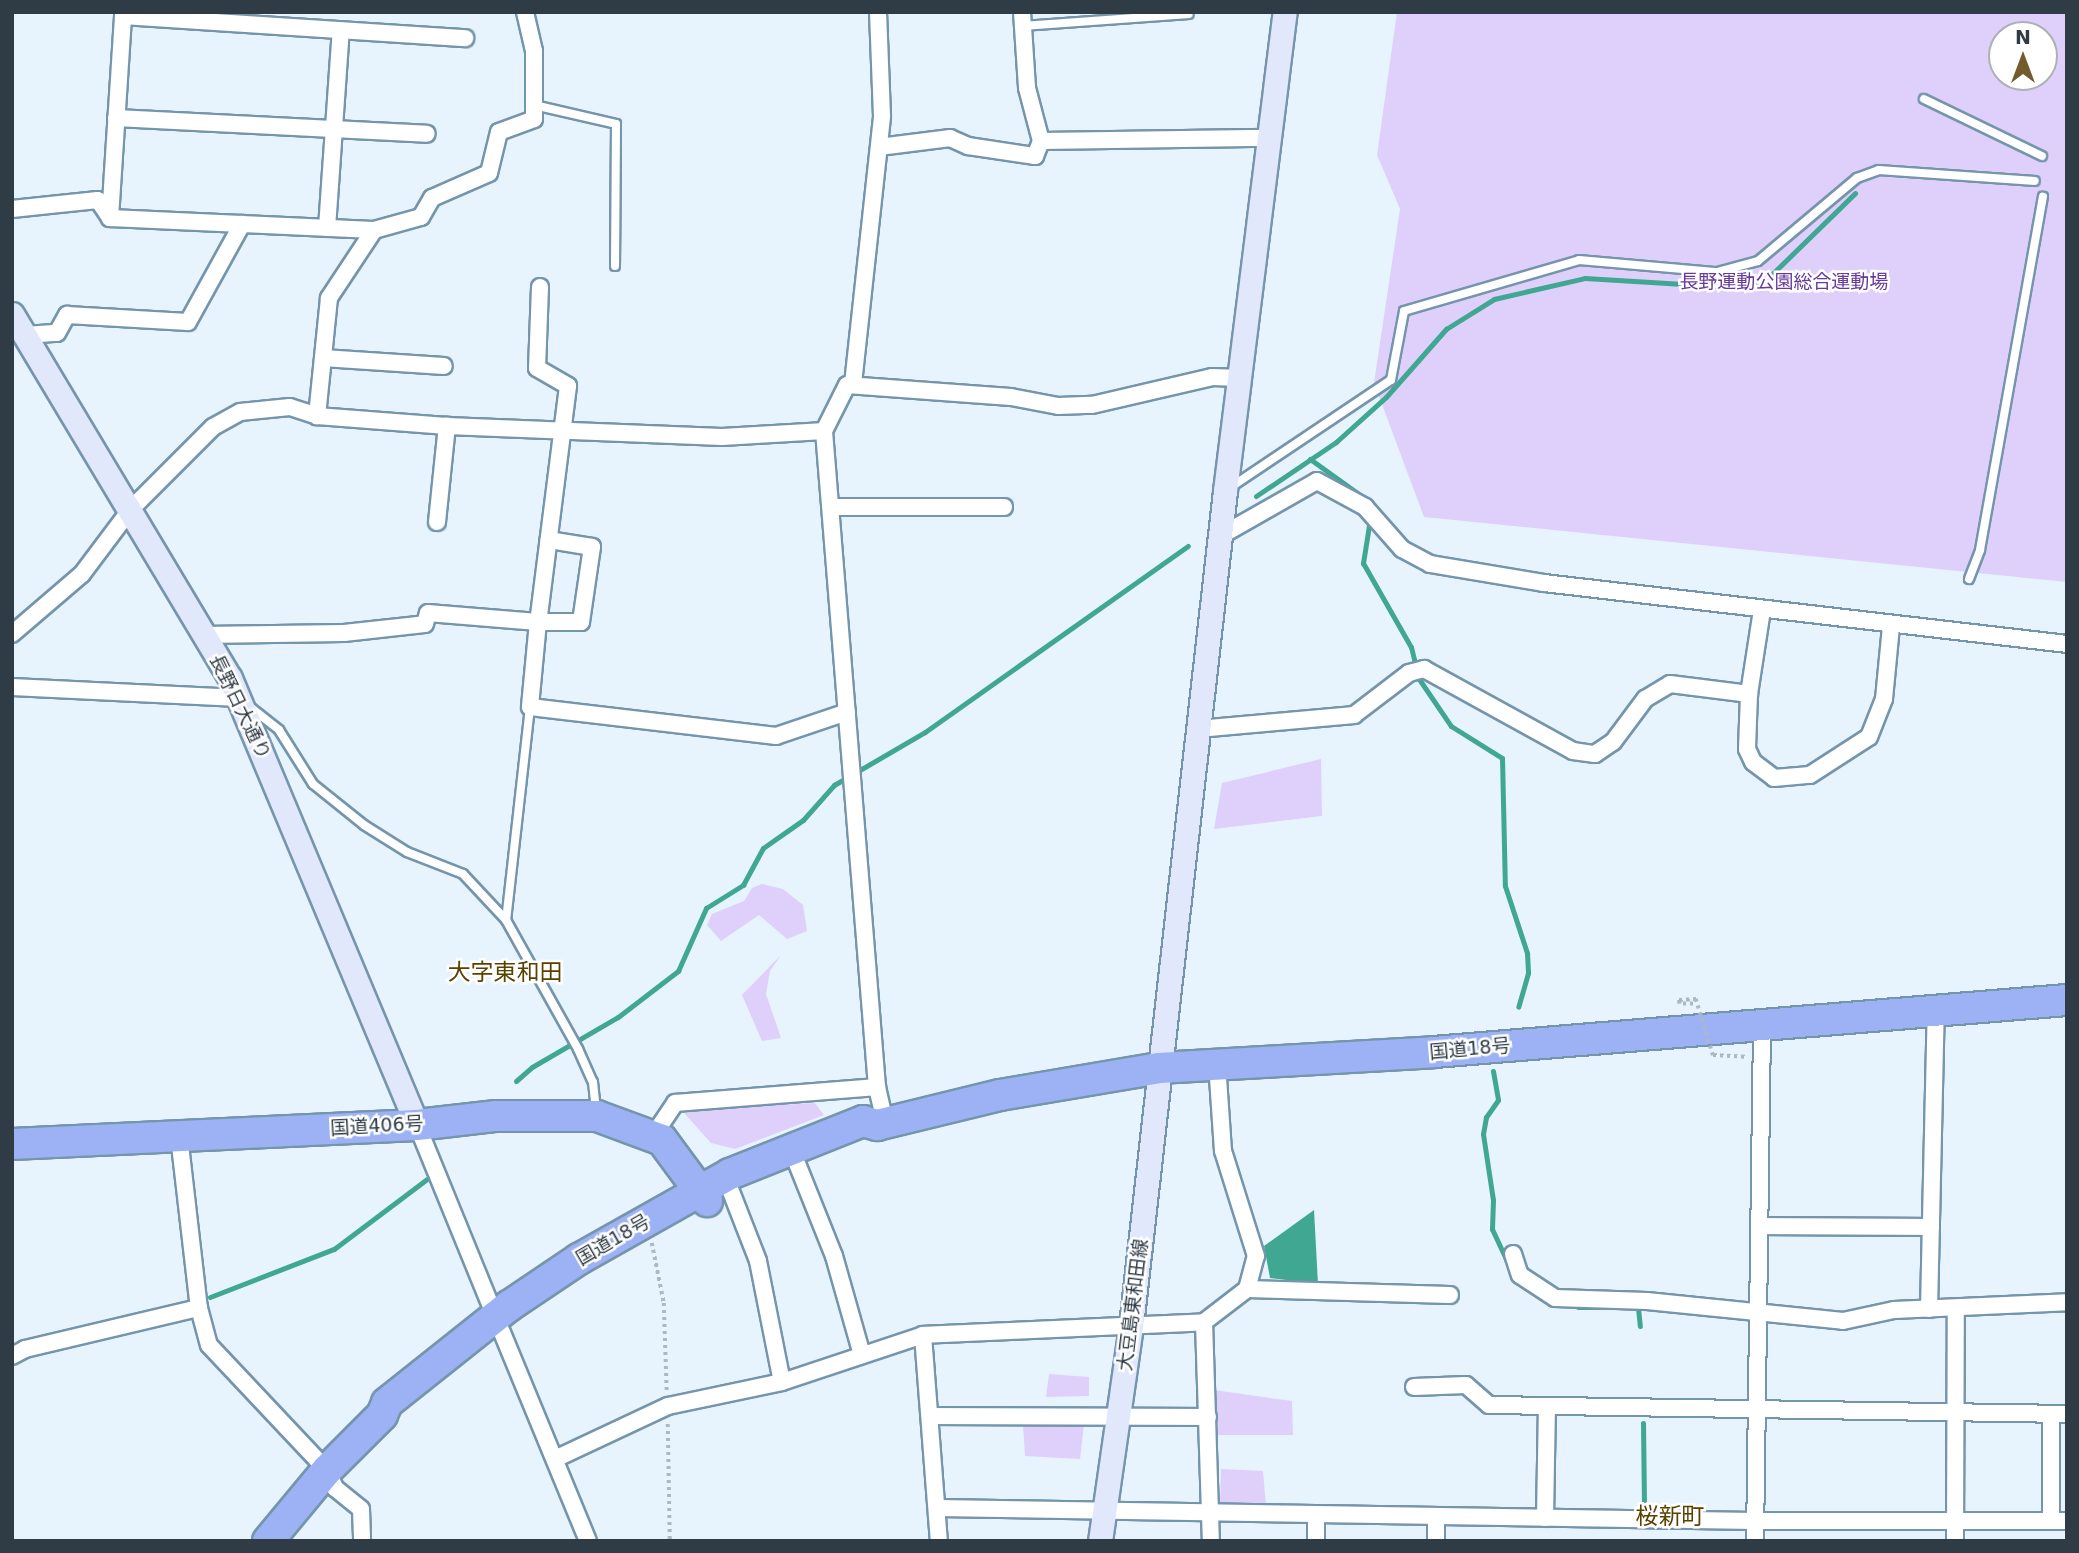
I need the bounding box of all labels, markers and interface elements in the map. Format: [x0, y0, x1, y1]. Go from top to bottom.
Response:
north arrow [1988, 21, 2058, 91]
text: N [2015, 26, 2031, 48]
park label: 長野運動公園総合運動場 [1680, 271, 1888, 293]
street label: 長野日大通り [205, 651, 275, 763]
district label: 大字東和田 [448, 958, 562, 986]
street label: 国道18号 [1429, 1034, 1511, 1064]
street label: 国道406号 [330, 1112, 424, 1140]
street label: 国道18号 [572, 1210, 654, 1270]
street label: 大豆島東和田線 [1114, 1238, 1152, 1372]
district label: 桜新町 [1636, 1502, 1704, 1530]

